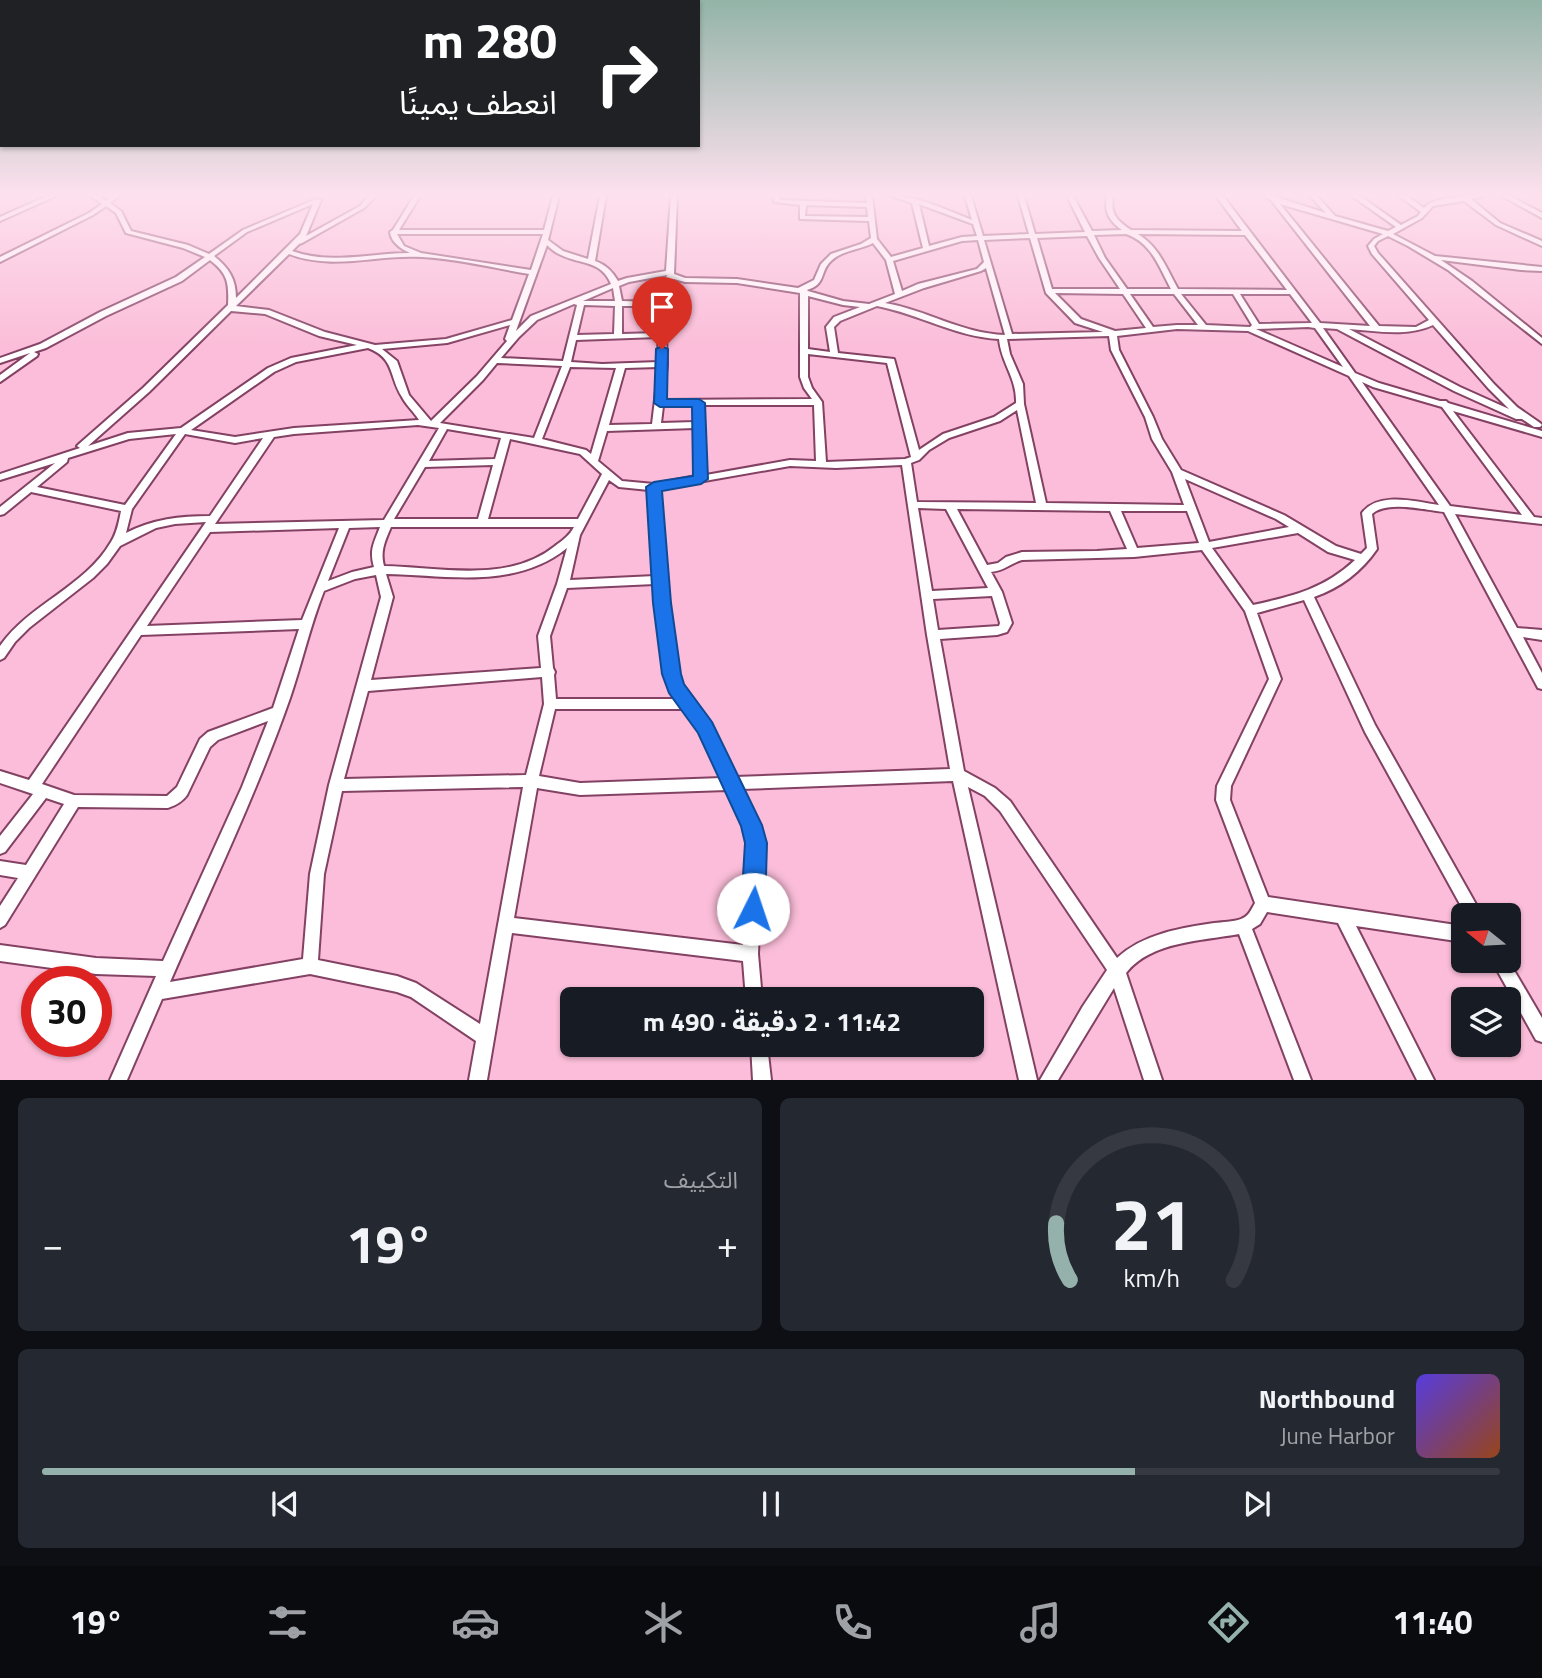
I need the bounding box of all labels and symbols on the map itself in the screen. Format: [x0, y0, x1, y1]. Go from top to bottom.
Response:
pin [632, 277, 692, 349]
position arrow [716, 872, 790, 946]
north arrow [1451, 903, 1521, 973]
speed limit sign: 30 [21, 966, 112, 1057]

